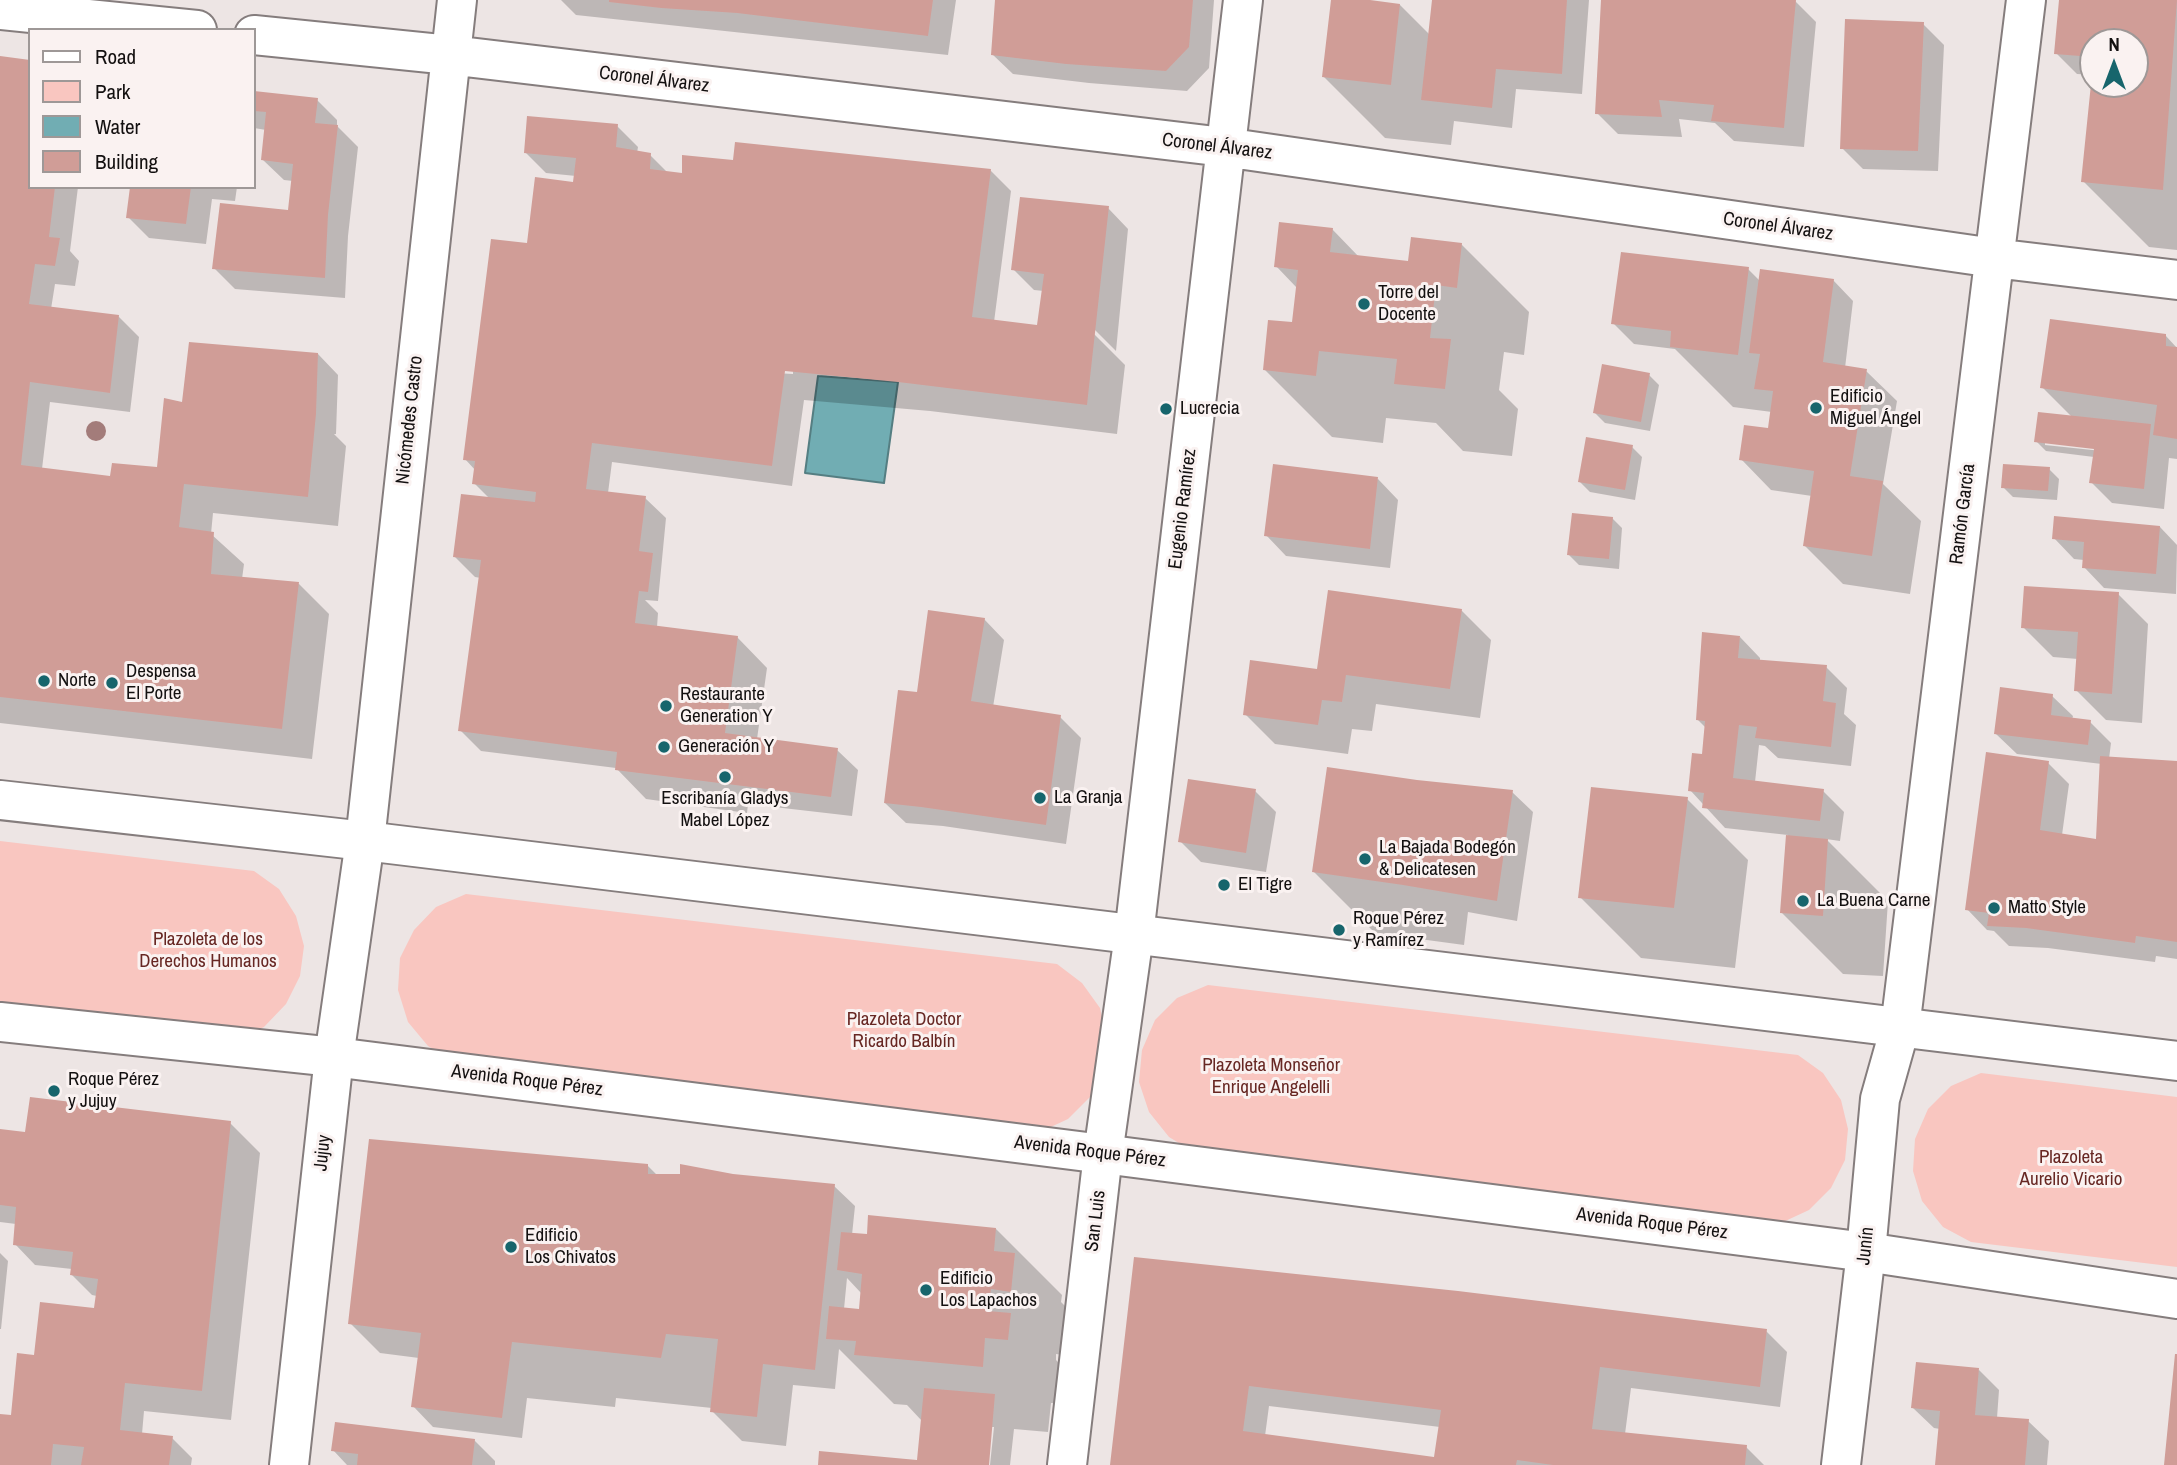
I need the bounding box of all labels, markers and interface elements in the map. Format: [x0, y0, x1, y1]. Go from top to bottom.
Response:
legend [28, 28, 256, 189]
north arrow [2079, 28, 2149, 98]
text: N [2108, 31, 2120, 57]
text: Road [95, 42, 136, 71]
street label: Coronel Álvarez [598, 62, 710, 98]
text: Park [95, 77, 130, 106]
text: Water [95, 112, 140, 141]
street label: Coronel Álvarez [1161, 129, 1273, 165]
text: Building [95, 147, 158, 176]
street label: Coronel Álvarez [1722, 208, 1834, 246]
place label: Torre del Docente [1378, 282, 1439, 326]
marker: Torre del Docente [1356, 296, 1372, 312]
street label: Nicómedes Castro [392, 355, 428, 485]
place label: Edificio Miguel Ángel [1830, 386, 1921, 430]
place label: Lucrecia [1180, 398, 1240, 420]
marker: Edificio Miguel Ángel [1808, 400, 1824, 416]
marker: Lucrecia [1158, 401, 1174, 417]
street label: Eugenio Ramírez [1164, 447, 1202, 571]
street label: Ramón García [1946, 462, 1980, 566]
place label: Despensa El Porte [126, 661, 196, 705]
place label: Norte [58, 670, 96, 692]
marker: Norte [36, 673, 52, 689]
marker: Despensa El Porte [104, 675, 120, 691]
place label: Restaurante Generation Y [680, 684, 773, 728]
marker: Restaurante Generation Y [658, 698, 674, 714]
place label: Generación Y [678, 736, 774, 758]
marker: Generación Y [656, 739, 672, 755]
marker: Escribanía Gladys Mabel López [717, 769, 733, 785]
place label: La Granja [1054, 787, 1122, 809]
place label: Escribanía Gladys Mabel López [661, 788, 789, 832]
marker: La Granja [1032, 790, 1048, 806]
place label: La Bajada Bodegón & Delicatesen [1379, 837, 1516, 881]
marker: La Bajada Bodegón & Delicatesen [1357, 851, 1373, 867]
place label: El Tigre [1238, 874, 1292, 896]
marker: El Tigre [1216, 877, 1232, 893]
place label: La Buena Carne [1817, 890, 1930, 912]
marker: La Buena Carne [1795, 893, 1811, 909]
place label: Matto Style [2008, 897, 2086, 919]
marker: Matto Style [1986, 900, 2002, 916]
place label: Roque Pérez y Ramírez [1353, 908, 1444, 952]
marker: Roque Pérez y Ramírez [1331, 922, 1347, 938]
park label: Plazoleta de los Derechos Humanos [139, 929, 277, 973]
park label: Plazoleta Doctor Ricardo Balbín [847, 1009, 961, 1053]
park label: Plazoleta Monseñor Enrique Angelelli [1202, 1055, 1340, 1099]
street label: Avenida Roque Pérez [450, 1060, 604, 1102]
place label: Roque Pérez y Jujuy [68, 1069, 159, 1113]
marker: Roque Pérez y Jujuy [46, 1083, 62, 1099]
street label: Avenida Roque Pérez [1013, 1131, 1167, 1173]
street label: Jujuy [310, 1134, 336, 1172]
park label: Plazoleta Aurelio Vicario [2020, 1147, 2122, 1191]
street label: San Luis [1081, 1189, 1111, 1253]
street label: Avenida Roque Pérez [1575, 1203, 1729, 1245]
place label: Edificio Los Chivatos [525, 1225, 616, 1269]
street label: Junín [1853, 1226, 1879, 1266]
marker: Edificio Los Chivatos [503, 1239, 519, 1255]
place label: Edificio Los Lapachos [940, 1268, 1037, 1312]
marker: Edificio Los Lapachos [918, 1282, 934, 1298]

